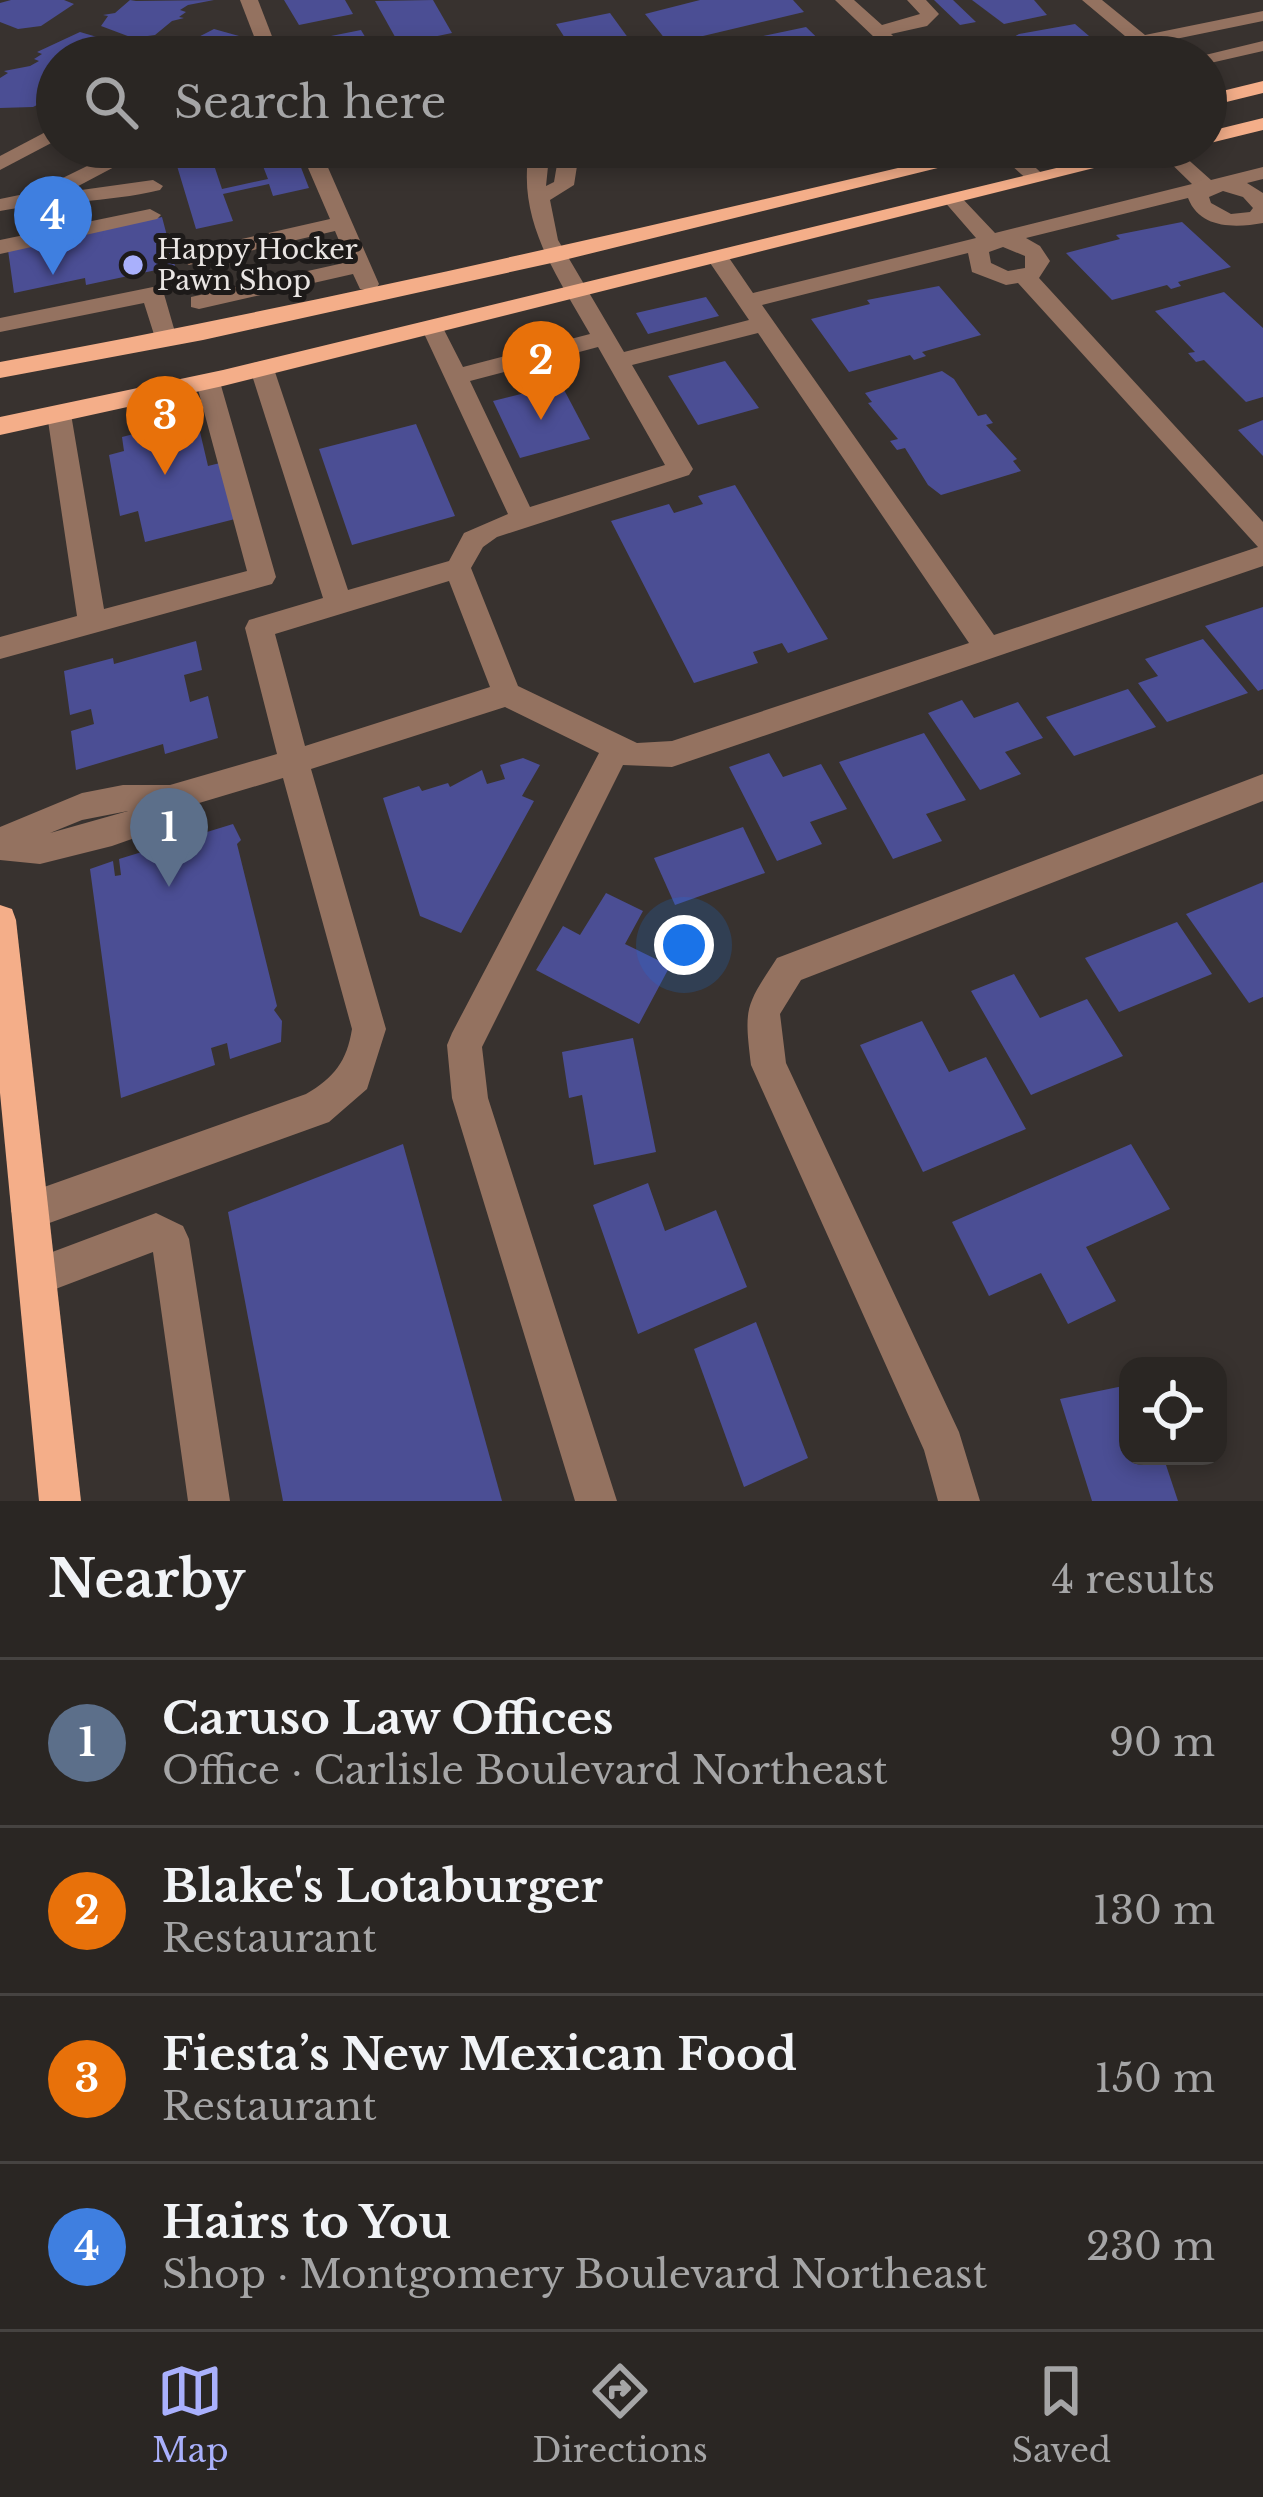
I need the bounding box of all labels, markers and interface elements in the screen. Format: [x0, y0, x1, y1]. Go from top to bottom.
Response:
search box [36, 36, 1227, 168]
icon: search [78, 69, 144, 135]
text: Search here [174, 74, 446, 130]
pin: 4 [14, 176, 92, 275]
place label: Happy Hocker Pawn Shop [157, 233, 358, 297]
marker: Happy Hocker Pawn Shop [120, 252, 146, 278]
pin: 2 [502, 321, 580, 420]
pin: 3 [126, 376, 204, 475]
pin: 1 [130, 788, 208, 887]
your location [654, 915, 714, 975]
map controls [1119, 1357, 1227, 1465]
button: locate [1119, 1357, 1227, 1465]
text: Nearby [48, 1548, 245, 1611]
text: 4 results [1052, 1555, 1215, 1604]
text: Caruso Law Offices [162, 1690, 613, 1746]
text: 1 [78, 1718, 96, 1767]
text: 90 m [1109, 1718, 1215, 1767]
text: Office · Carlisle Boulevard Northeast [162, 1746, 888, 1795]
text: Blake's Lotaburger [162, 1858, 603, 1914]
text: 2 [74, 1886, 100, 1935]
text: 130 m [1093, 1886, 1215, 1935]
text: Restaurant [162, 1914, 377, 1963]
text: Fiesta’s New Mexican Food [162, 2026, 797, 2082]
text: 3 [75, 2054, 99, 2103]
text: 150 m [1095, 2054, 1215, 2103]
text: Restaurant [162, 2082, 377, 2131]
text: Hairs to You [162, 2194, 451, 2250]
text: 4 [74, 2222, 100, 2271]
text: 230 m [1086, 2222, 1215, 2271]
text: Shop · Montgomery Boulevard Northeast [162, 2250, 987, 2299]
tab: Map [152, 2358, 229, 2471]
tab: Directions [532, 2358, 708, 2471]
tab: Saved [1012, 2358, 1111, 2471]

